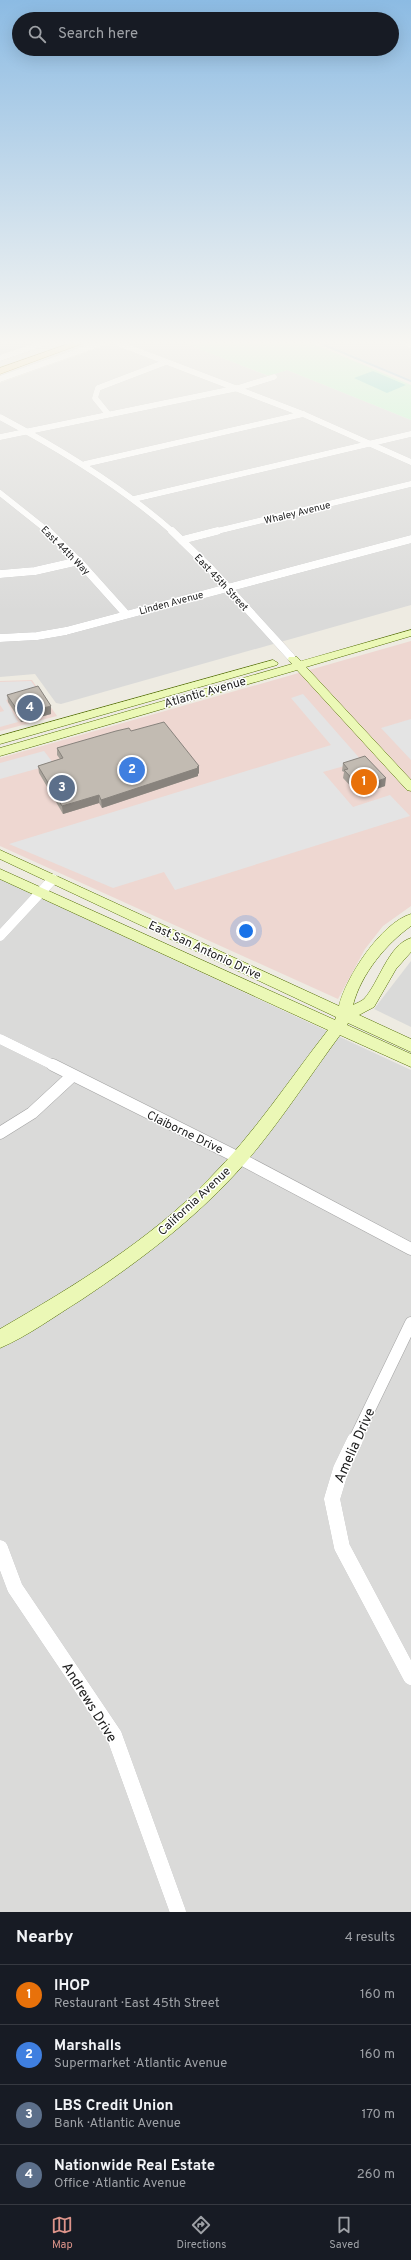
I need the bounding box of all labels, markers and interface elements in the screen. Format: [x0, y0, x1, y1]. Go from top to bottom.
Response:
search box [12, 12, 399, 56]
icon: search [26, 23, 48, 45]
text: Search here [58, 25, 138, 44]
street label: Whaley Avenue [263, 499, 332, 528]
street label: East 44th Way [38, 524, 92, 578]
street label: East 45th Street [191, 552, 251, 614]
street label: Linden Avenue [138, 589, 205, 618]
street label: Atlantic Avenue [163, 674, 248, 712]
pin: 4 [17, 693, 43, 723]
pin: 2 [119, 755, 145, 785]
pin: 1 [351, 767, 377, 797]
pin: 3 [49, 773, 75, 803]
street label: East San Antonio Drive [146, 918, 264, 984]
your location [236, 921, 256, 941]
street label: Claiborne Drive [144, 1107, 225, 1158]
street label: California Avenue [155, 1164, 234, 1240]
street label: Amelia Drive [331, 1406, 379, 1486]
street label: Andrews Drive [57, 1660, 120, 1746]
text: Nearby [16, 1927, 73, 1949]
text: 4 results [345, 1930, 395, 1946]
text: IHOP [54, 1977, 90, 1996]
text: 1 [26, 1987, 32, 2003]
text: 160 m [360, 1987, 395, 2003]
text: Restaurant · East 45th Street [54, 1996, 220, 2012]
text: Marshalls [54, 2037, 121, 2056]
text: 2 [25, 2047, 33, 2063]
text: 160 m [360, 2047, 395, 2063]
text: Supermarket · Atlantic Avenue [54, 2056, 227, 2072]
text: LBS Credit Union [54, 2097, 173, 2116]
text: 3 [25, 2107, 33, 2123]
text: 170 m [361, 2107, 395, 2123]
text: Bank · Atlantic Avenue [54, 2116, 181, 2132]
text: Nationwide Real Estate [54, 2157, 215, 2176]
text: 4 [25, 2167, 33, 2183]
text: 260 m [357, 2167, 395, 2183]
text: Office · Atlantic Avenue [54, 2176, 186, 2192]
tab: Map [51, 2214, 73, 2252]
tab: Directions [176, 2214, 226, 2252]
tab: Saved [329, 2214, 360, 2252]

